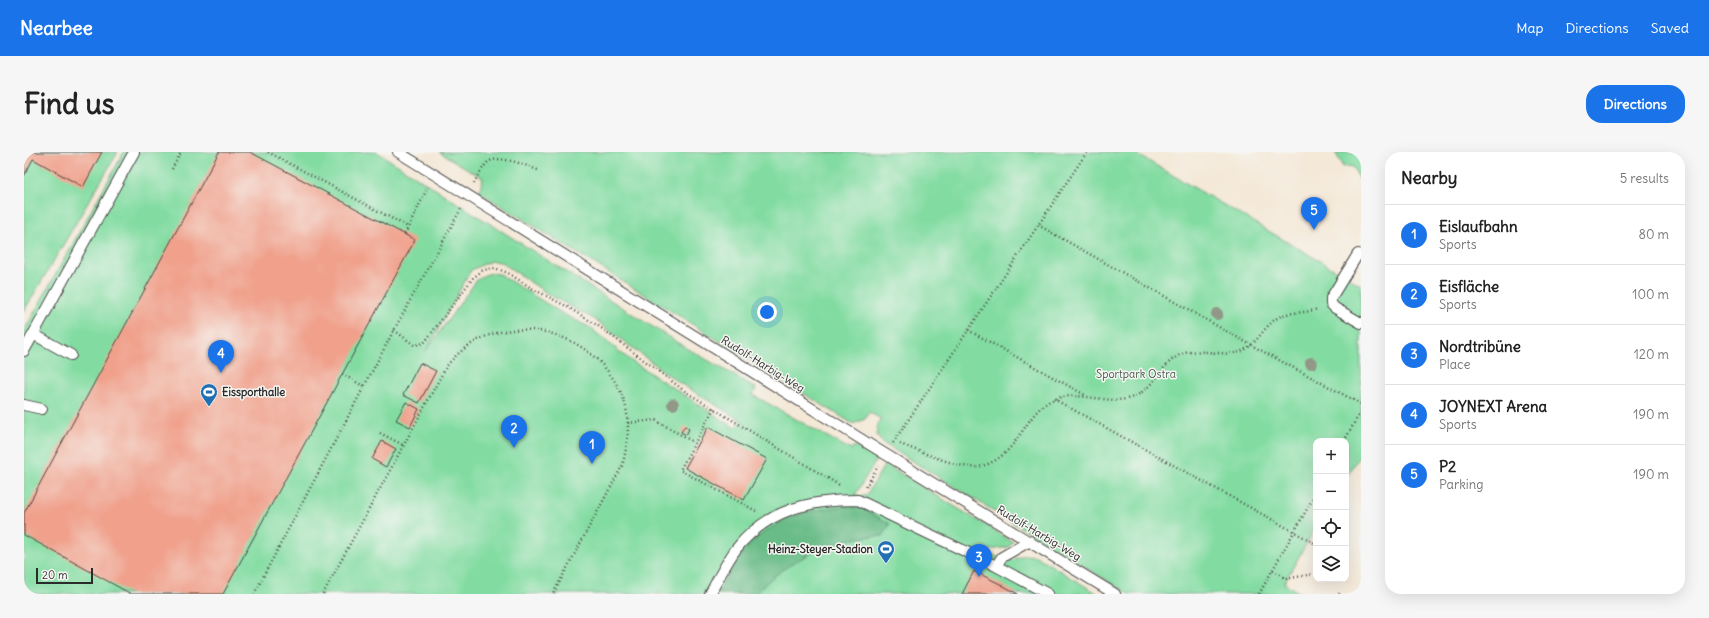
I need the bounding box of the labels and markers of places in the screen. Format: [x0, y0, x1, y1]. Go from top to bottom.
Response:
pin: 5 [1301, 197, 1327, 230]
pin: 4 [208, 340, 234, 373]
sports icon: Eissporthalle [199, 382, 219, 407]
place label: Eissporthalle [222, 385, 285, 400]
pin: 2 [501, 415, 527, 448]
pin: 1 [579, 431, 605, 464]
sports icon: Heinz-Steyer-Stadion [876, 539, 896, 564]
place label: Heinz-Steyer-Stadion [768, 542, 874, 557]
pin: 3 [966, 544, 992, 577]

